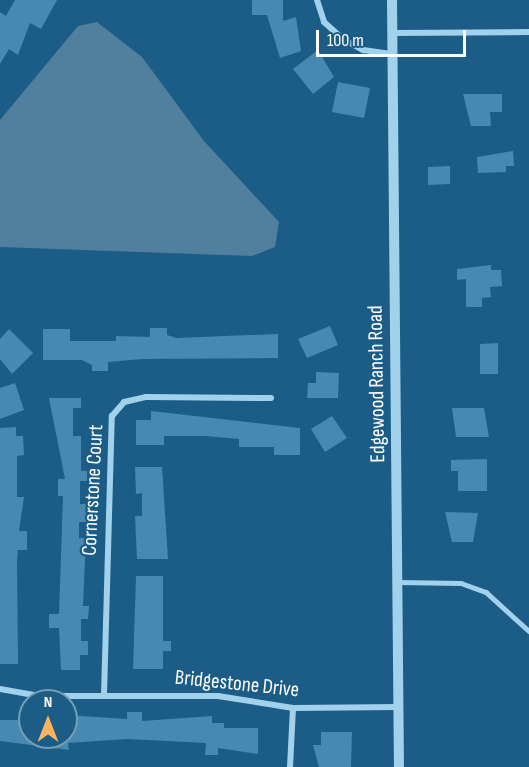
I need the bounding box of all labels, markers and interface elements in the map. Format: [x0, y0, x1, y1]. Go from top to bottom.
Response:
scale bar [319, 18, 469, 56]
text: 100 m [327, 30, 364, 51]
street label: Edgewood Ranch Road [363, 305, 391, 463]
street label: Cornerstone Court [77, 424, 109, 556]
street label: Bridgestone Drive [174, 665, 300, 703]
north arrow [18, 689, 78, 749]
text: N [44, 693, 52, 712]

